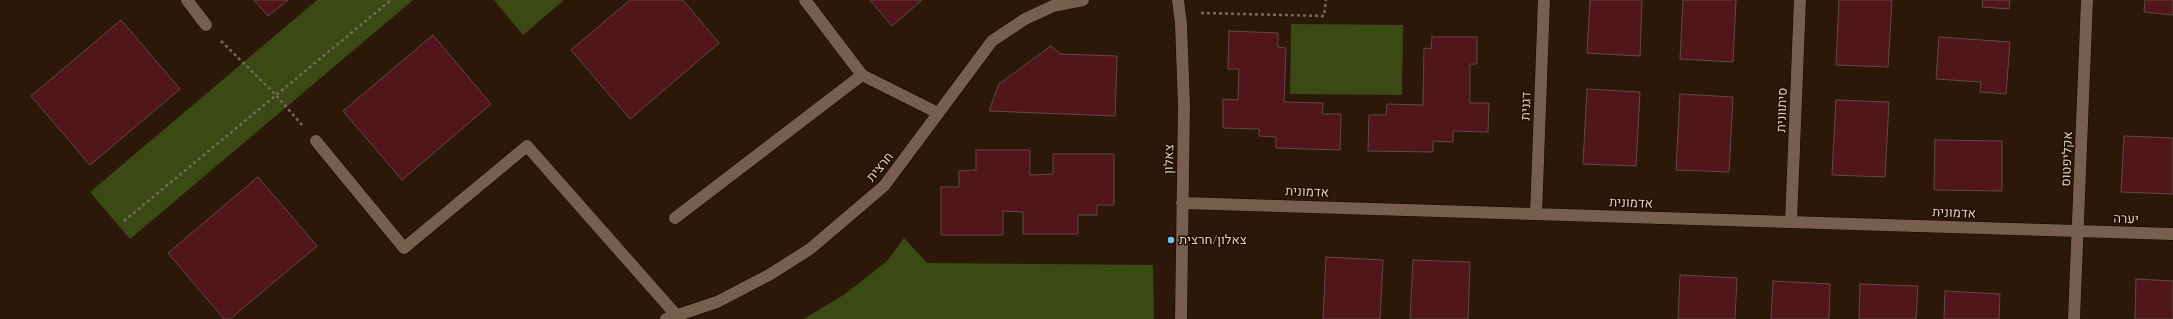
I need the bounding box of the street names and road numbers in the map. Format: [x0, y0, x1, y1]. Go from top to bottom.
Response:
street label: סיתוונית [1773, 87, 1791, 133]
street label: דגנית [1518, 91, 1534, 121]
street label: אקליפטוס [2058, 131, 2076, 187]
street label: צאלון [1161, 144, 1177, 174]
street label: חרצית [863, 149, 897, 185]
street label: אדמונית [1285, 183, 1329, 201]
street label: אדמונית [1609, 194, 1653, 212]
street label: אדמונית [1932, 204, 1976, 222]
street label: יערה [2113, 211, 2139, 227]

